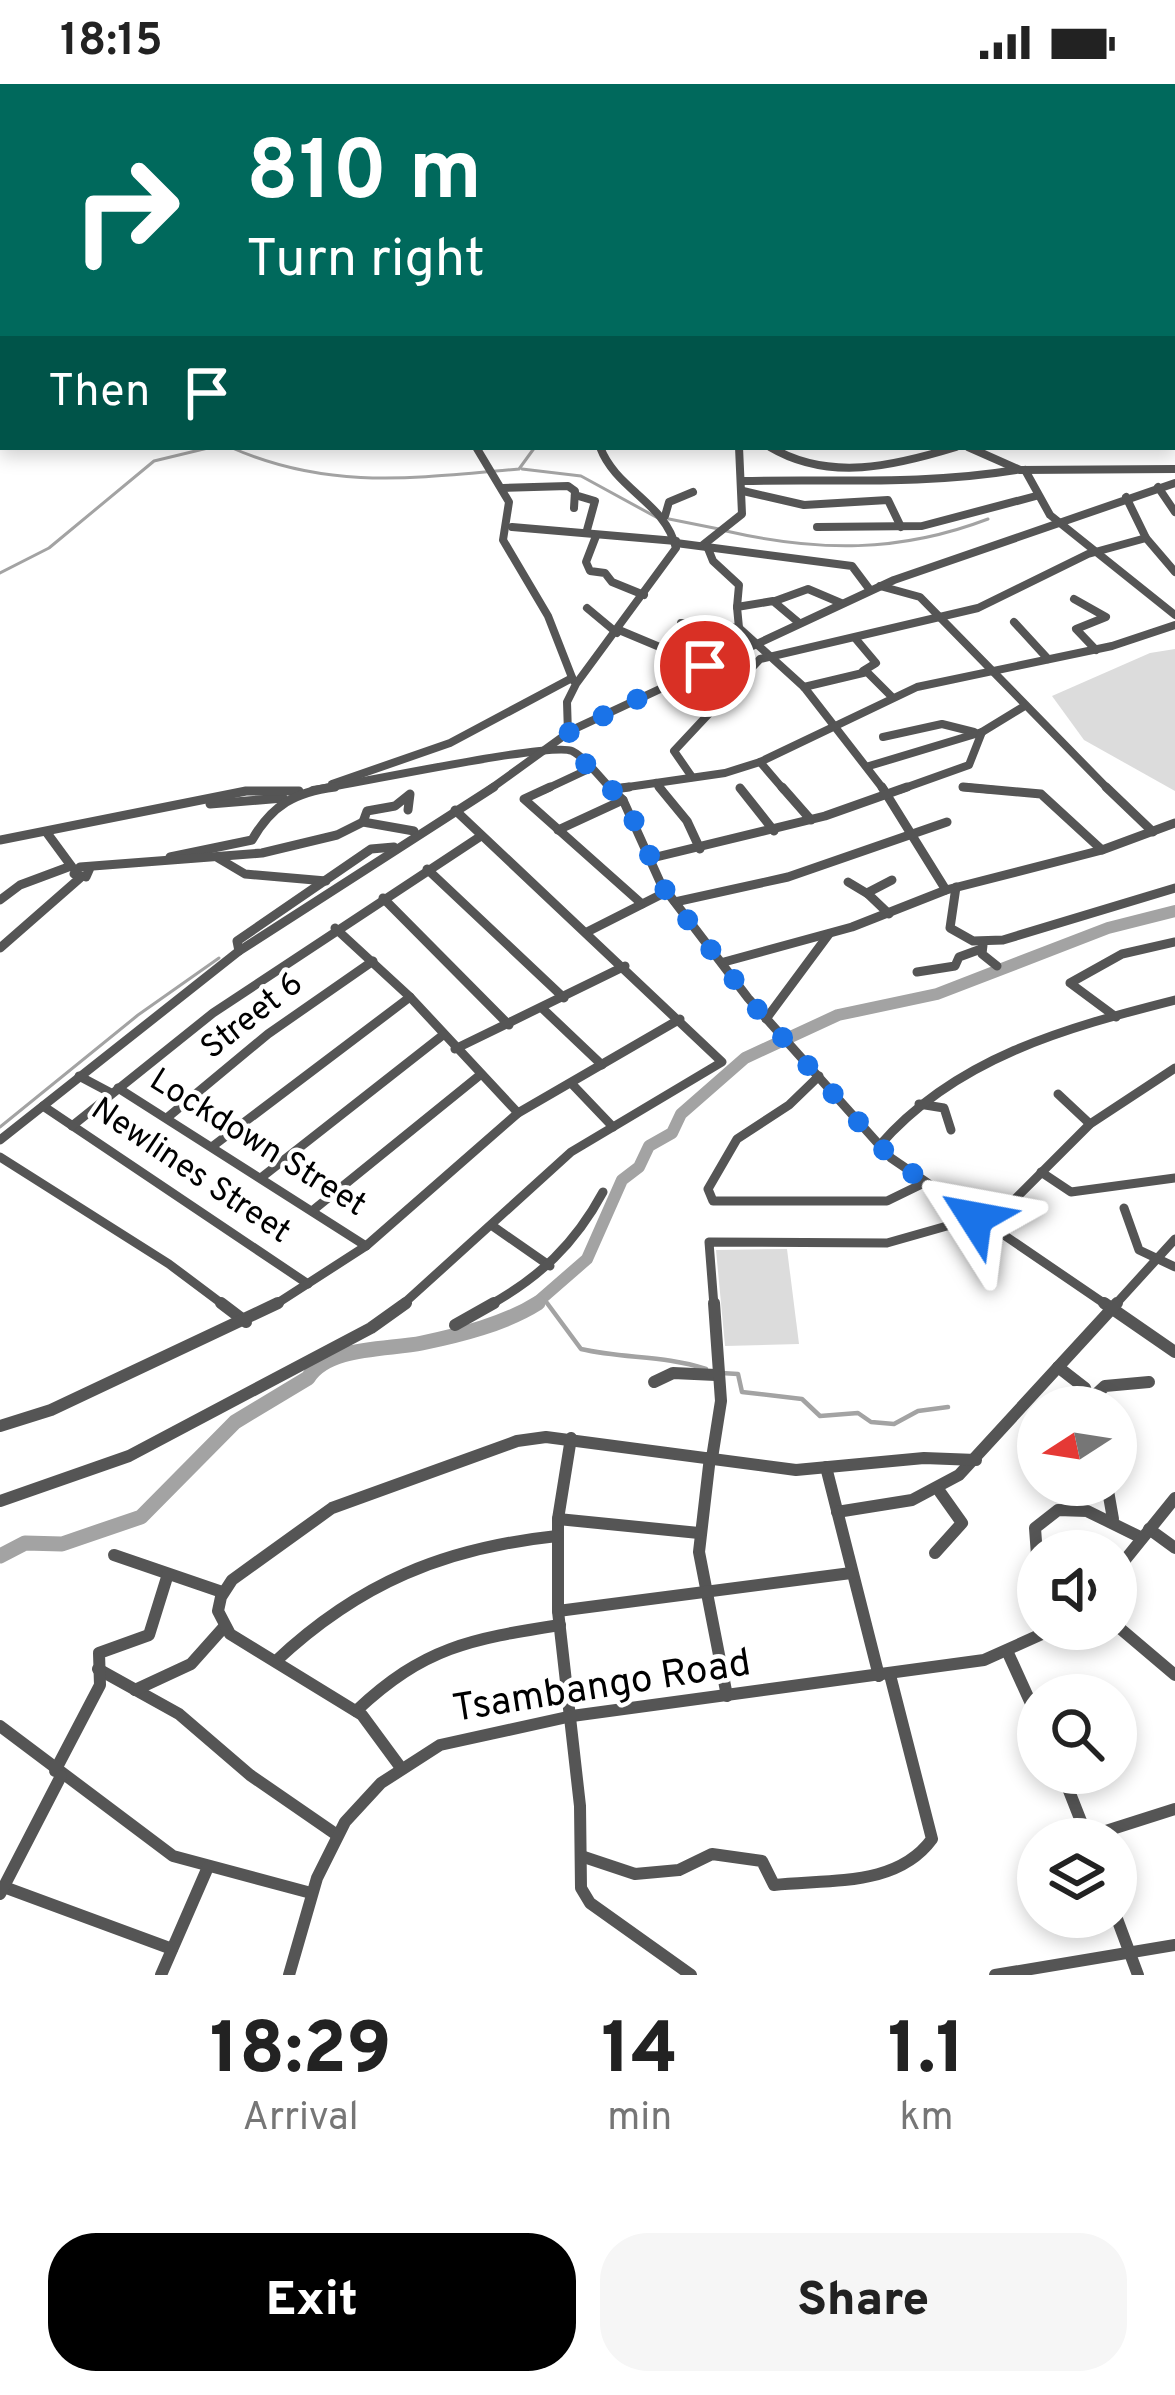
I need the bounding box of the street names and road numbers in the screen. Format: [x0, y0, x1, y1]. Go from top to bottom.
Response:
street label: Street 6 [193, 964, 313, 1070]
street label: Lockdown Street [141, 1061, 373, 1227]
street label: Newlines Street [82, 1090, 298, 1254]
street label: Tsambango Road [450, 1640, 754, 1736]

